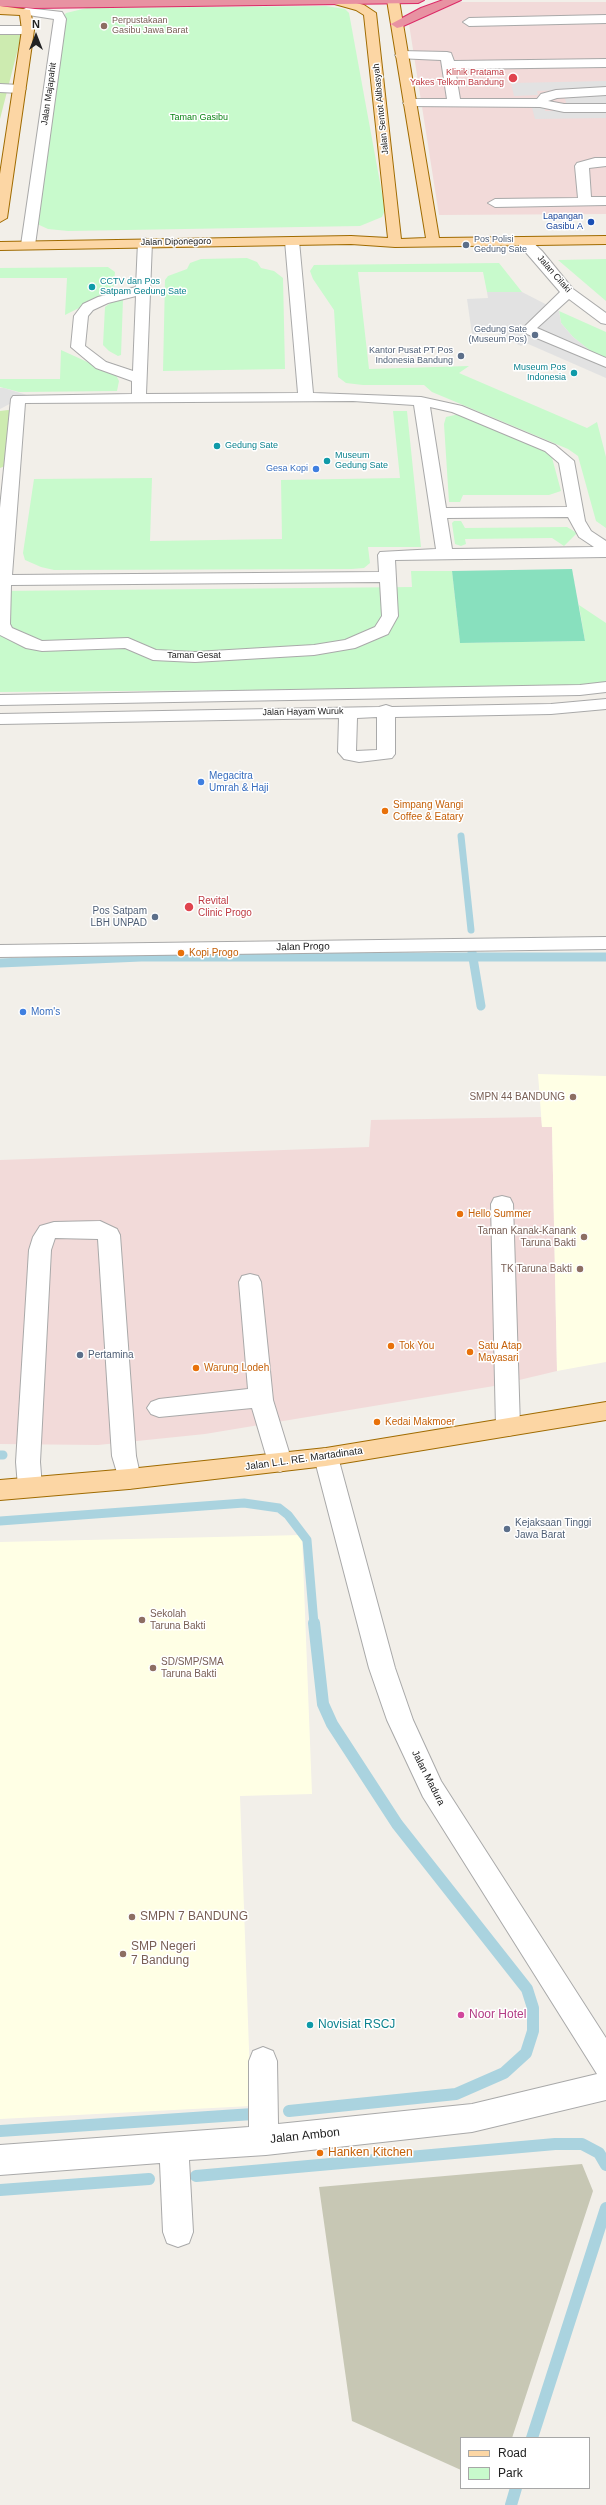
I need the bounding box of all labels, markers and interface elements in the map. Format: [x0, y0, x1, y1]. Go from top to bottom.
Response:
north arrow [16, 16, 56, 56]
place label: Perpustakaan Gasibu Jawa Barat [112, 16, 188, 37]
text: N [32, 18, 40, 30]
marker: Perpustakaan Gasibu Jawa Barat [99, 21, 109, 31]
street label: Jalan Majapahit [39, 62, 59, 126]
street label: Jalan Sentot Alibasyah [371, 63, 391, 155]
place label: Klinik Pratama Yakes Telkom Bandung [410, 68, 504, 89]
marker: Klinik Pratama Yakes Telkom Bandung [507, 72, 519, 84]
park label: Taman Gasibu [170, 113, 228, 123]
place label: Lapangan Gasibu A [543, 212, 583, 233]
marker: Lapangan Gasibu A [586, 217, 596, 227]
place label: Pos Polisi Gedung Sate [474, 235, 527, 256]
street label: Jalan Diponegoro [141, 236, 211, 248]
marker: Pos Polisi Gedung Sate [461, 240, 471, 250]
street label: Jalan Cilaki [535, 253, 573, 295]
place label: CCTV dan Pos Satpam Gedung Sate [100, 277, 187, 298]
marker: CCTV dan Pos Satpam Gedung Sate [87, 282, 97, 292]
place label: Gedung Sate (Museum Pos) [468, 325, 527, 346]
marker: Gedung Sate (Museum Pos) [530, 330, 540, 340]
place label: Kantor Pusat PT Pos Indonesia Bandung [369, 346, 453, 367]
marker: Kantor Pusat PT Pos Indonesia Bandung [456, 351, 466, 361]
place label: Museum Pos Indonesia [513, 363, 566, 384]
marker: Museum Pos Indonesia [569, 368, 579, 378]
marker: Gedung Sate [212, 441, 222, 451]
place label: Gedung Sate [225, 441, 278, 451]
place label: Museum Gedung Sate [335, 451, 388, 472]
marker: Museum Gedung Sate [322, 456, 332, 466]
place label: Gesa Kopi [266, 464, 308, 474]
marker: Gesa Kopi [311, 464, 321, 474]
street label: Taman Gesat [167, 651, 221, 661]
street label: Jalan Hayam Wuruk [262, 706, 344, 718]
place label: Megacitra Umrah & Haji [209, 770, 268, 794]
marker: Megacitra Umrah & Haji [196, 777, 206, 787]
place label: Simpang Wangi Coffee & Eatary [393, 799, 463, 822]
marker: Simpang Wangi Coffee & Eatary [380, 806, 390, 816]
place label: Revital Clinic Progo [198, 895, 252, 918]
marker: Revital Clinic Progo [183, 901, 195, 913]
place label: Pos Satpam LBH UNPAD [91, 905, 147, 928]
marker: Pos Satpam LBH UNPAD [150, 912, 160, 922]
street label: Jalan Progo [276, 941, 330, 953]
place label: Kopi Progo [189, 947, 238, 959]
marker: Kopi Progo [176, 948, 186, 958]
place label: Mom's [31, 1006, 60, 1018]
marker: Mom's [18, 1007, 28, 1017]
place label: SMPN 44 BANDUNG [469, 1091, 565, 1103]
marker: SMPN 44 BANDUNG [568, 1092, 578, 1102]
place label: Hello Summer [468, 1208, 531, 1220]
marker: Hello Summer [455, 1209, 465, 1219]
place label: Taman Kanak-Kanank Taruna Bakti [478, 1225, 576, 1248]
marker: Taman Kanak-Kanank Taruna Bakti [579, 1232, 589, 1242]
place label: TK Taruna Bakti [501, 1263, 572, 1275]
marker: TK Taruna Bakti [575, 1264, 585, 1274]
place label: Tok You [399, 1340, 434, 1352]
place label: Satu Atap Mayasari [478, 1340, 522, 1364]
marker: Tok You [386, 1341, 396, 1351]
marker: Satu Atap Mayasari [465, 1347, 475, 1357]
place label: Pertamina [88, 1349, 134, 1361]
marker: Pertamina [75, 1350, 85, 1360]
place label: Warung Lodeh [204, 1362, 269, 1374]
marker: Warung Lodeh [191, 1363, 201, 1373]
place label: Kedai Makmoer [385, 1416, 455, 1428]
marker: Kedai Makmoer [372, 1417, 382, 1427]
street label: Jalan L.L. RE. Martadinata [245, 1445, 363, 1473]
place label: Kejaksaan Tinggi Jawa Barat [515, 1517, 591, 1540]
marker: Kejaksaan Tinggi Jawa Barat [502, 1524, 512, 1534]
place label: Sekolah Taruna Bakti [150, 1608, 206, 1632]
marker: Sekolah Taruna Bakti [137, 1615, 147, 1625]
place label: SD/SMP/SMA Taruna Bakti [161, 1656, 224, 1680]
marker: SD/SMP/SMA Taruna Bakti [148, 1663, 158, 1673]
street label: Jalan Madura [409, 1748, 447, 1808]
place label: SMPN 7 BANDUNG [140, 1910, 248, 1924]
marker: SMPN 7 BANDUNG [127, 1912, 137, 1922]
place label: SMP Negeri 7 Bandung [131, 1940, 196, 1968]
marker: SMP Negeri 7 Bandung [118, 1949, 128, 1959]
place label: Noor Hotel [469, 2008, 526, 2022]
marker: Noor Hotel [456, 2010, 466, 2020]
place label: Novisiat RSCJ [318, 2018, 395, 2032]
marker: Novisiat RSCJ [305, 2020, 315, 2030]
street label: Jalan Ambon [269, 2125, 341, 2147]
place label: Hanken Kitchen [328, 2146, 413, 2160]
marker: Hanken Kitchen [315, 2148, 325, 2158]
legend [460, 2437, 590, 2489]
text: Road [498, 2446, 527, 2460]
text: Park [498, 2466, 523, 2480]

